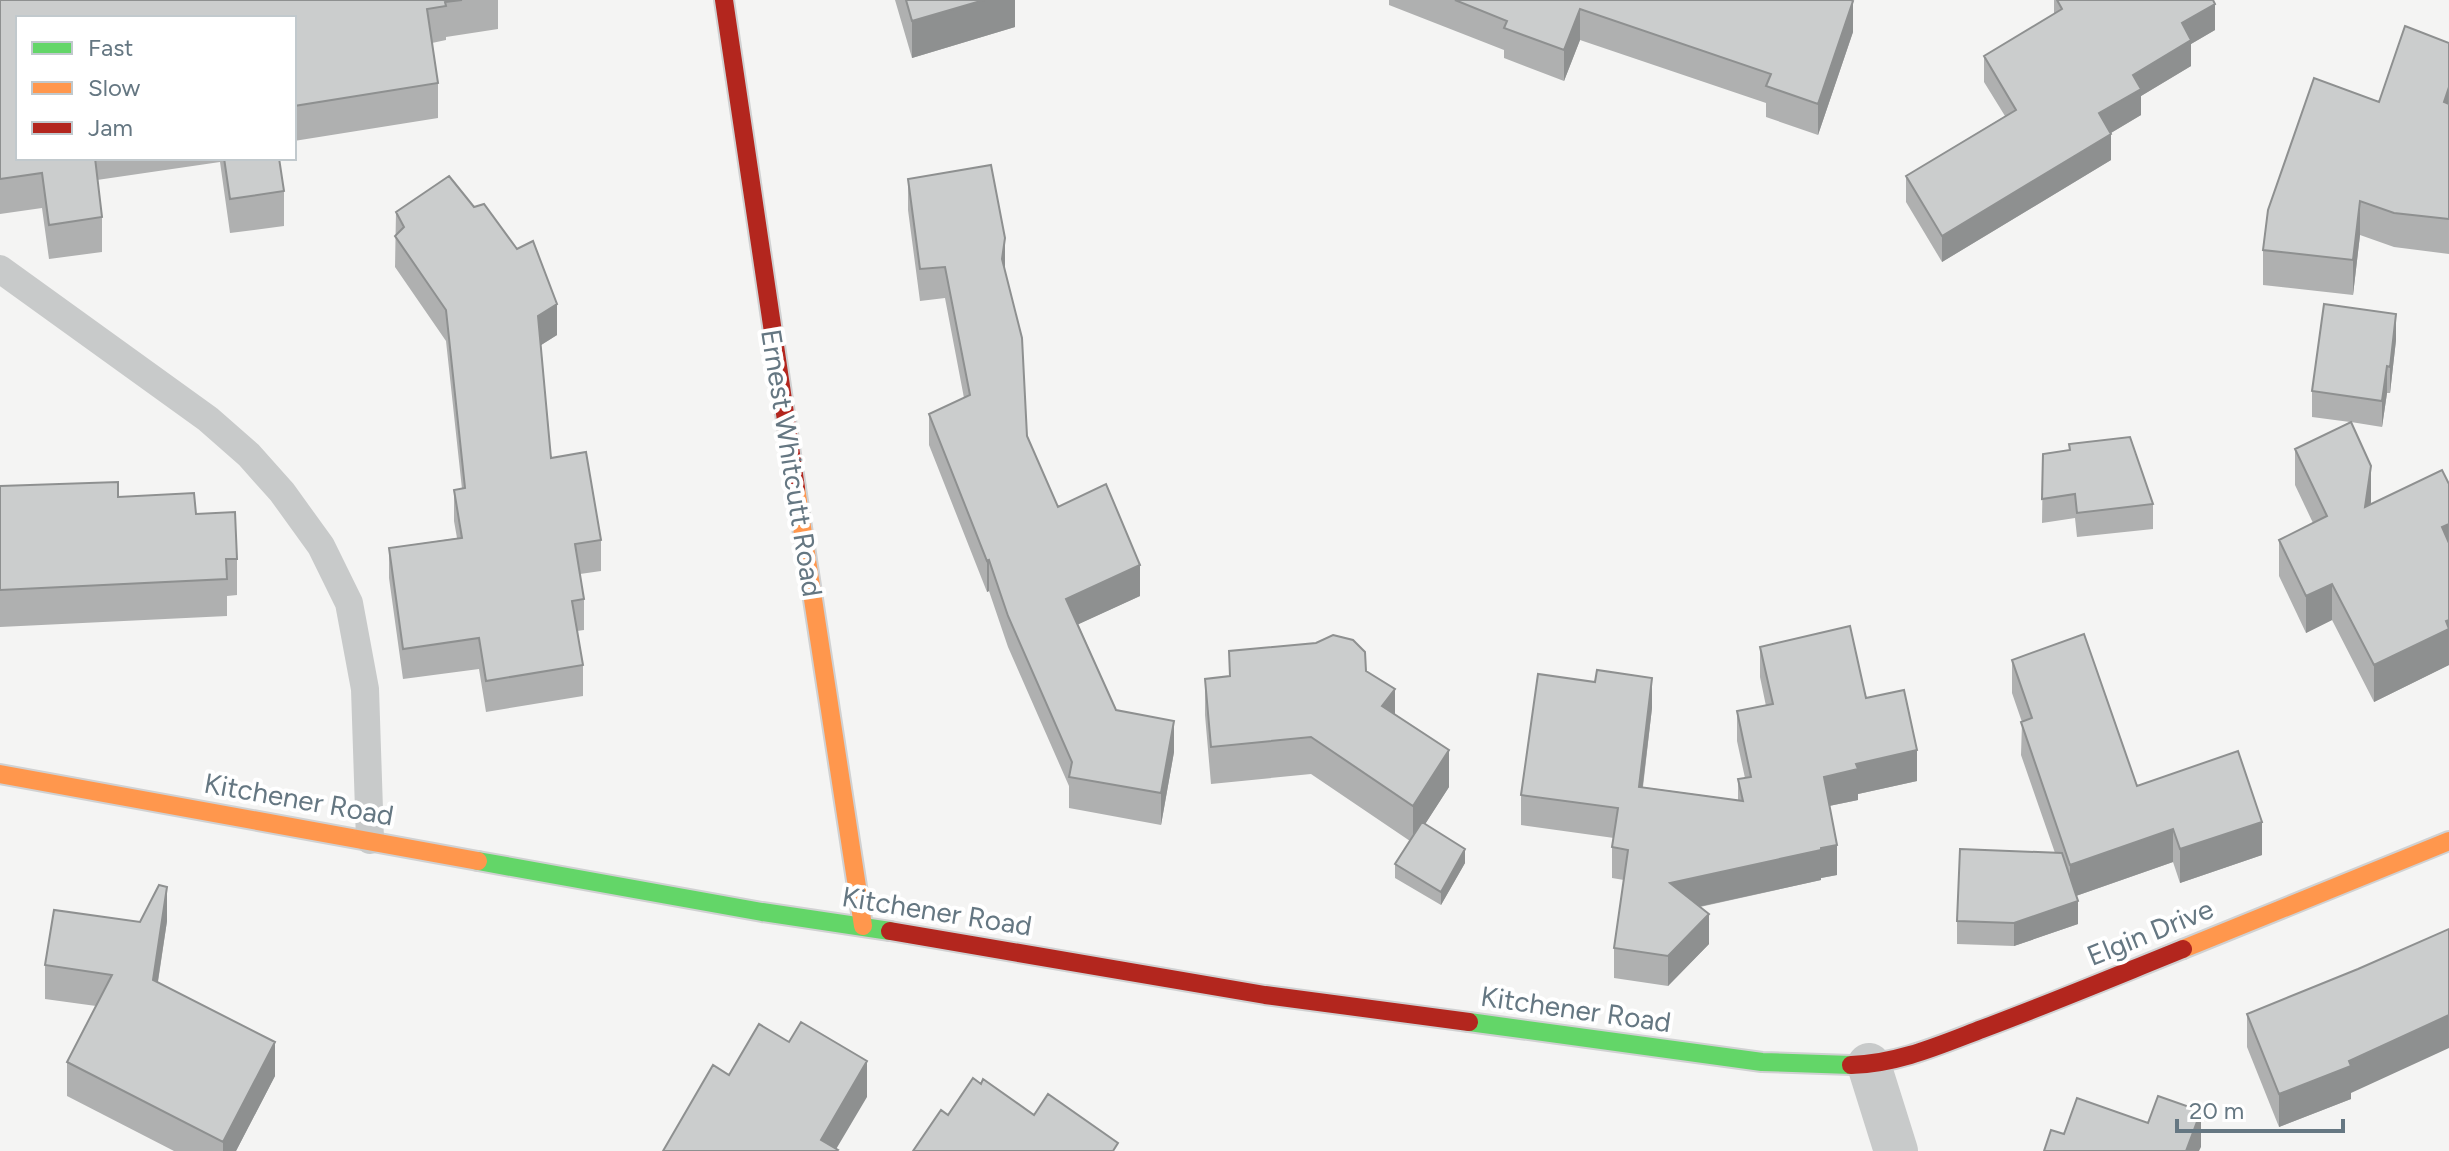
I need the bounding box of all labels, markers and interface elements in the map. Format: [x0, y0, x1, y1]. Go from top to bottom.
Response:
legend [16, 16, 296, 160]
text: Fast [88, 33, 133, 62]
text: Slow [88, 73, 141, 102]
text: Jam [88, 113, 133, 142]
street label: Ernest Whitcutt Road [754, 327, 830, 599]
street label: Kitchener Road [202, 766, 396, 832]
street label: Kitchener Road [840, 879, 1034, 943]
street label: Elgin Drive [2082, 891, 2218, 973]
street label: Kitchener Road [1479, 979, 1673, 1039]
scale bar [2177, 1083, 2343, 1133]
text: 20 m [2189, 1096, 2244, 1125]

